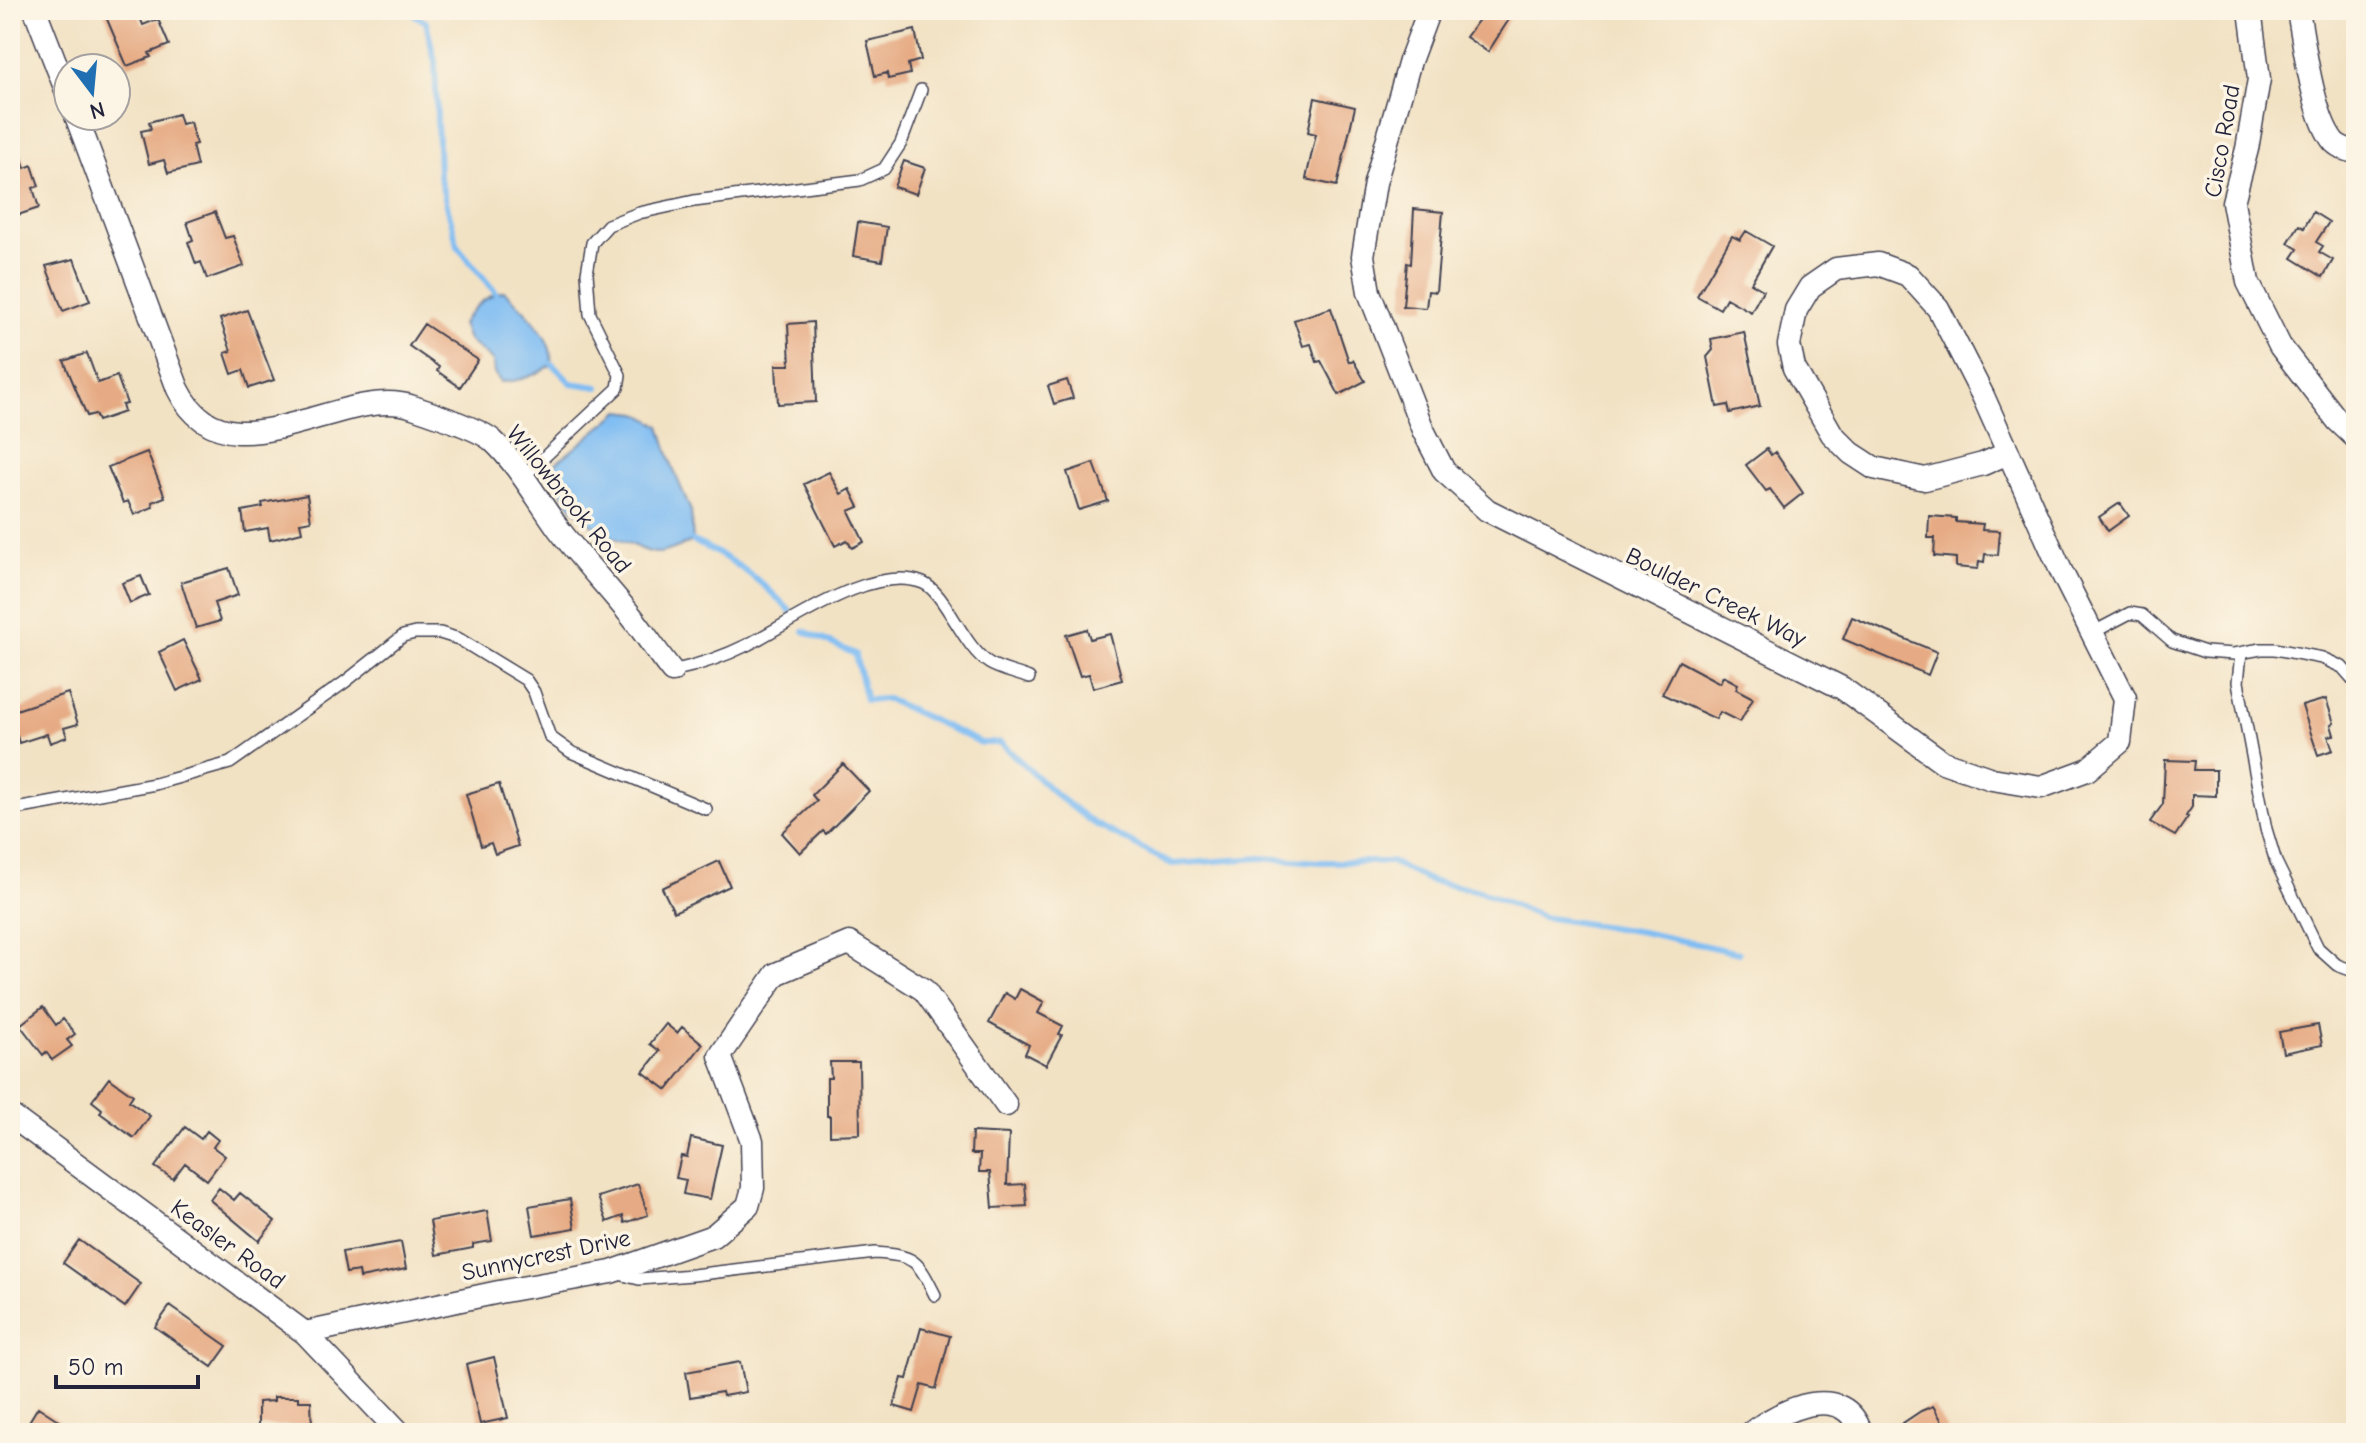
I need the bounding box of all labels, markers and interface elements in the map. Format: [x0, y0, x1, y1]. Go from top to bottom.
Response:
north arrow [52, 52, 132, 132]
street label: Cisco Road [2198, 82, 2246, 200]
text: N [87, 96, 108, 125]
street label: Willowbrook Road [501, 419, 637, 579]
street label: Boulder Creek Way [1621, 541, 1811, 653]
street label: Keasler Road [165, 1193, 291, 1295]
street label: Sunnycrest Drive [459, 1223, 633, 1287]
scale bar [56, 1339, 198, 1389]
text: 50 m [68, 1353, 124, 1381]

